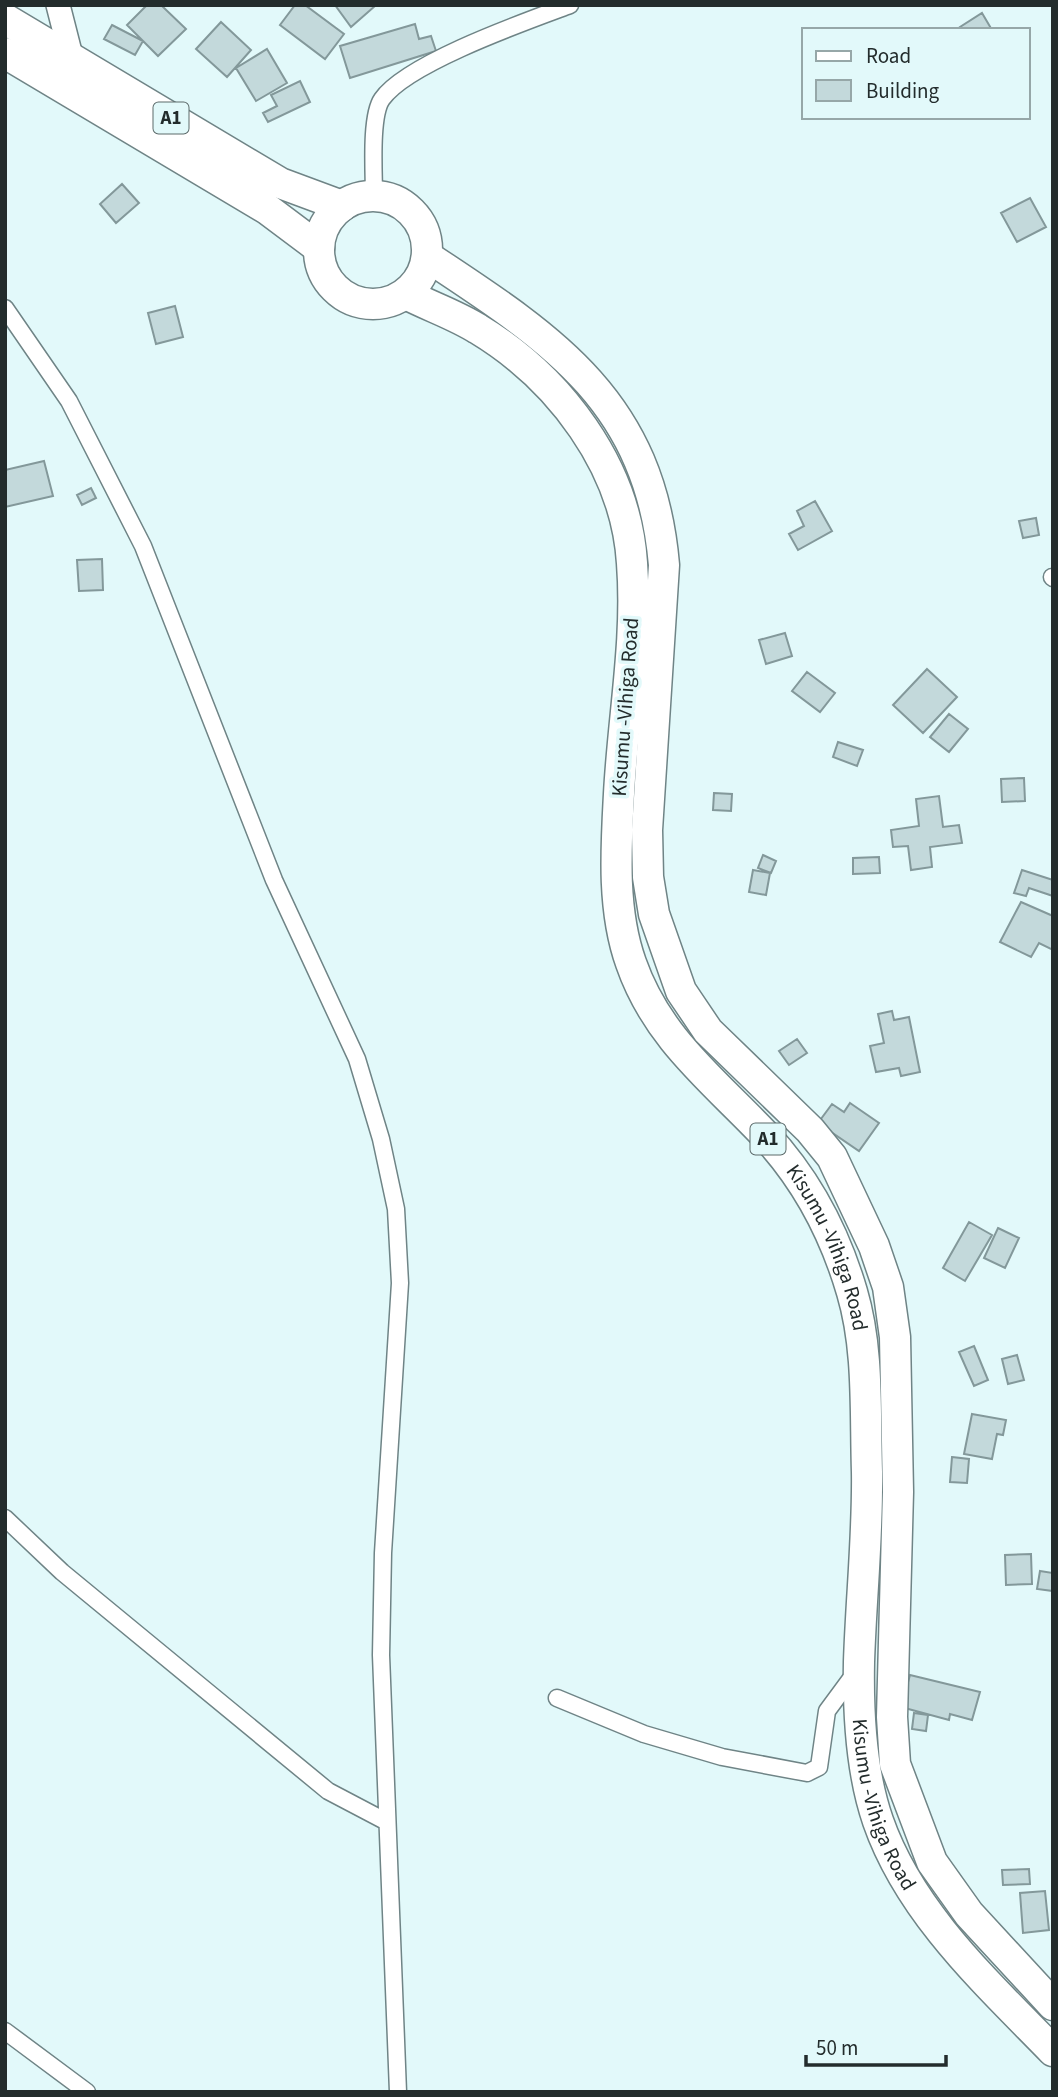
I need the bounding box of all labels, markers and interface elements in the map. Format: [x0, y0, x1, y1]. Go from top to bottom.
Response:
legend [802, 28, 1030, 119]
text: Road [866, 41, 911, 71]
text: Building [866, 76, 940, 106]
road number: A1 [154, 102, 188, 134]
street label: Kisumu -Vihiga Road [604, 616, 646, 798]
road number: A1 [750, 1124, 786, 1154]
street label: Kisumu -Vihiga Road [779, 1158, 875, 1333]
street label: Kisumu -Vihiga Road [845, 1718, 924, 1896]
scale bar [806, 2024, 946, 2068]
text: 50 m [816, 2033, 858, 2063]

